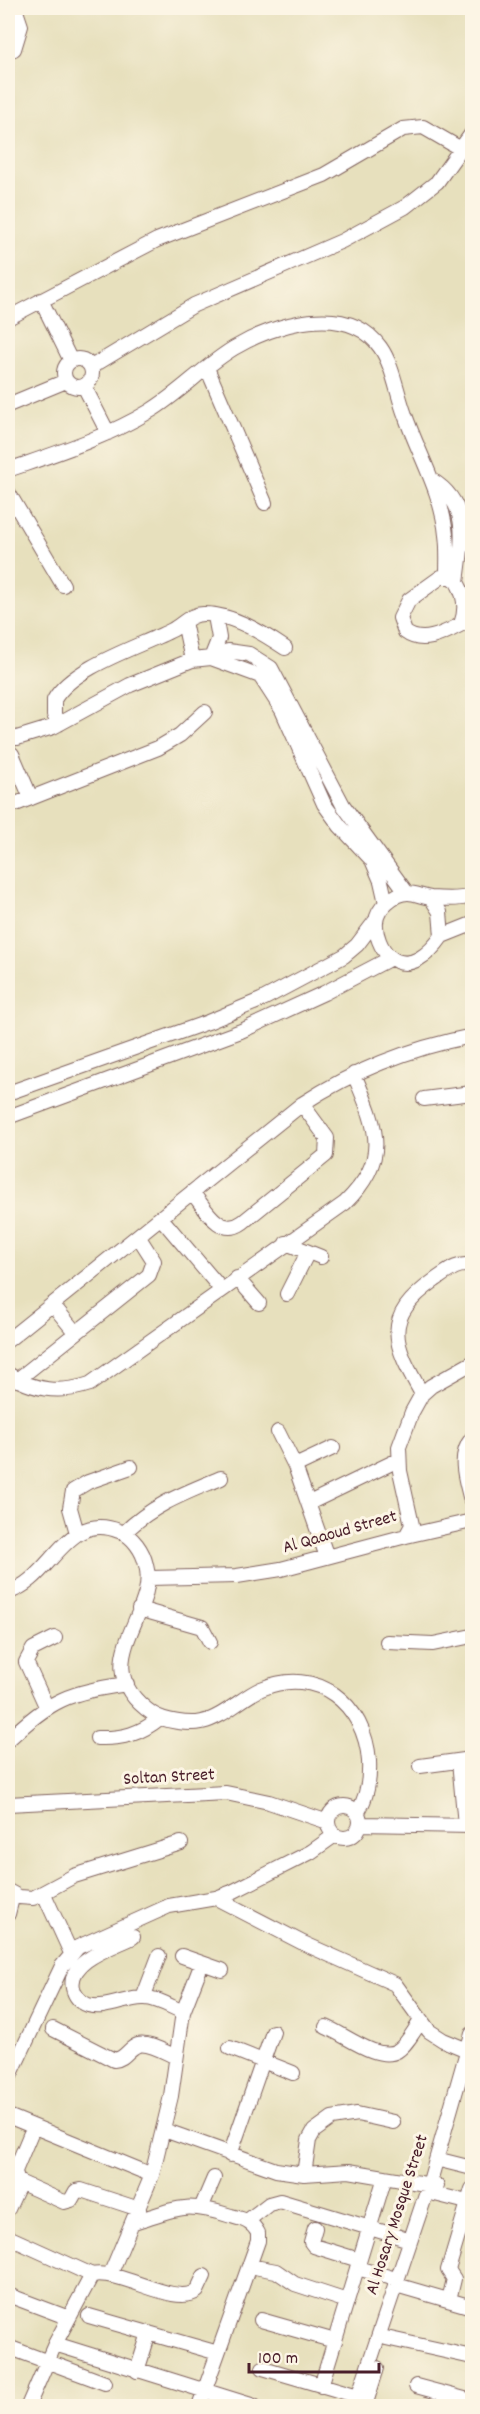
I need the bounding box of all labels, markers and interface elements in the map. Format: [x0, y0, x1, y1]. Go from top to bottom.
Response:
street label: Al Qaaoud Street [280, 1505, 400, 1561]
street label: Soltan Street [123, 1763, 216, 1793]
street label: Al Hosary Mosque Street [360, 2131, 436, 2298]
scale bar [249, 2336, 380, 2374]
text: 100 m [258, 2347, 298, 2372]

